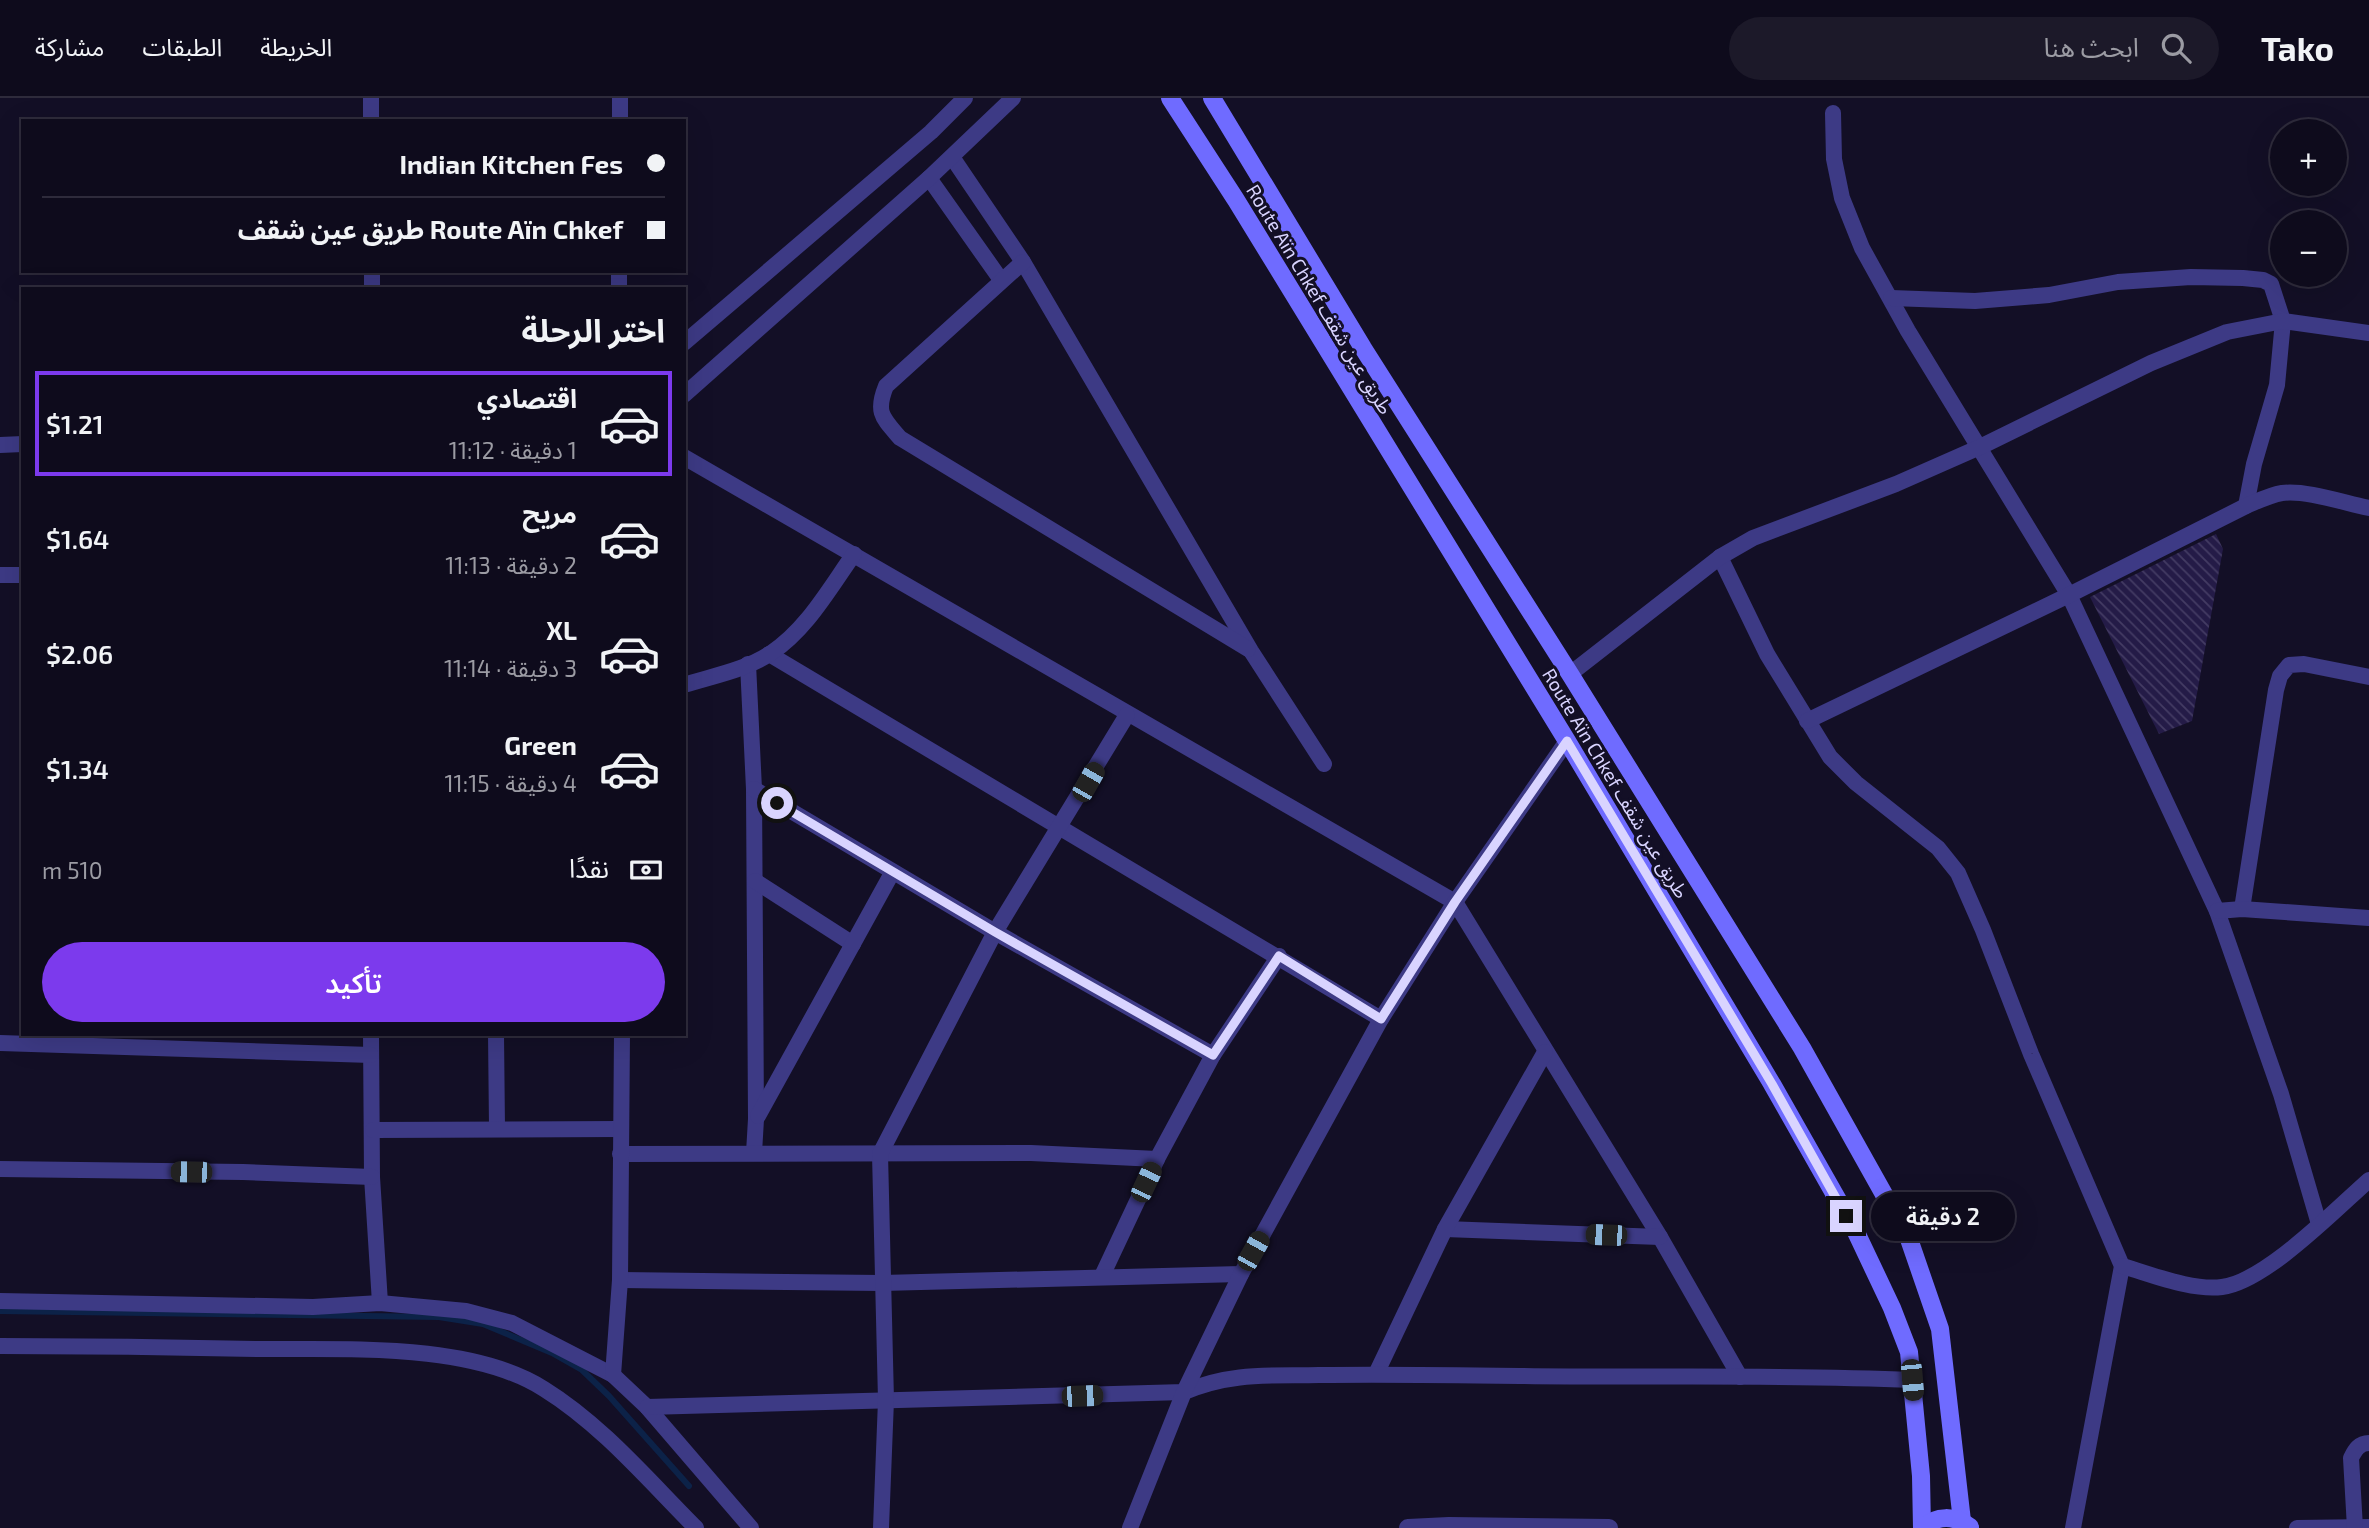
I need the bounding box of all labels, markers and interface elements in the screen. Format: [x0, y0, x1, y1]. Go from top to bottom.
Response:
search box [1729, 17, 2219, 80]
text: Tako [2261, 28, 2334, 68]
icon: search [2157, 29, 2195, 67]
text: ابحث هنا [2044, 31, 2139, 62]
text: مشاركة [35, 32, 104, 61]
text: الطبقات [142, 32, 222, 61]
text: الخريطة [260, 32, 332, 61]
map controls [2270, 119, 2347, 287]
button: + [2270, 119, 2347, 196]
text: Indian Kitchen Fes [399, 148, 623, 179]
street label: Route Aïn Chkef طريق عين شقف [1241, 180, 1398, 419]
button: − [2270, 210, 2347, 287]
text: Route Aïn Chkef طريق عين شقف [238, 213, 623, 244]
text: اختر الرحلة [521, 310, 665, 348]
text: اقتصادي [477, 382, 577, 413]
icon: car [598, 392, 661, 455]
text: $1.21 [46, 408, 104, 439]
text: 1 دقيقة · 11:12 [449, 436, 577, 464]
text: مريح [522, 497, 577, 528]
icon: car [598, 507, 661, 570]
text: $1.64 [46, 523, 109, 554]
text: 2 دقيقة · 11:13 [445, 551, 577, 579]
text: XL [546, 614, 577, 645]
icon: car [598, 622, 661, 685]
text: $2.06 [46, 638, 113, 669]
text: 3 دقيقة · 11:14 [444, 654, 577, 682]
street label: Route Aïn Chkef طريق عين شقف [1537, 664, 1694, 903]
text: Green [504, 729, 577, 760]
icon: car [598, 737, 661, 800]
text: $1.34 [46, 753, 109, 784]
car [1069, 759, 1108, 805]
text: 4 دقيقة · 11:15 [444, 769, 577, 797]
route start [761, 787, 793, 819]
icon: cash [627, 851, 665, 889]
text: نقدًا [569, 852, 609, 883]
text: 510 m [42, 856, 103, 884]
button: تأكيد [42, 942, 665, 1022]
car [1128, 1159, 1165, 1205]
car [170, 1161, 213, 1183]
callout: 2 دقيقة [1870, 1192, 2014, 1240]
route end [1830, 1200, 1862, 1232]
text: 2 دقيقة [1906, 1202, 1980, 1230]
car [1585, 1224, 1628, 1246]
car [1234, 1228, 1273, 1274]
car [1900, 1358, 1925, 1402]
car [1061, 1385, 1104, 1407]

